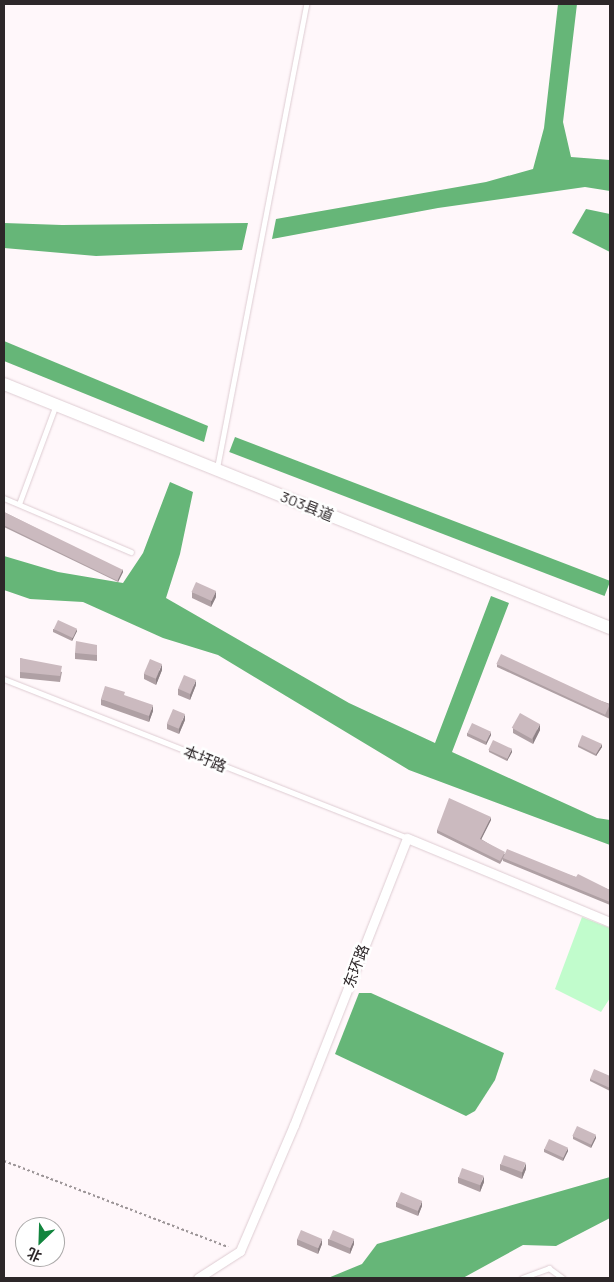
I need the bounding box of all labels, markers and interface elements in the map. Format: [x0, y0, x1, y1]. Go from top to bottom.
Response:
street label: 303县道 [278, 487, 336, 525]
street label: 本圩路 [181, 742, 229, 776]
street label: 东环路 [340, 942, 372, 990]
north arrow [15, 1217, 65, 1267]
text: 北 [24, 1244, 44, 1267]

